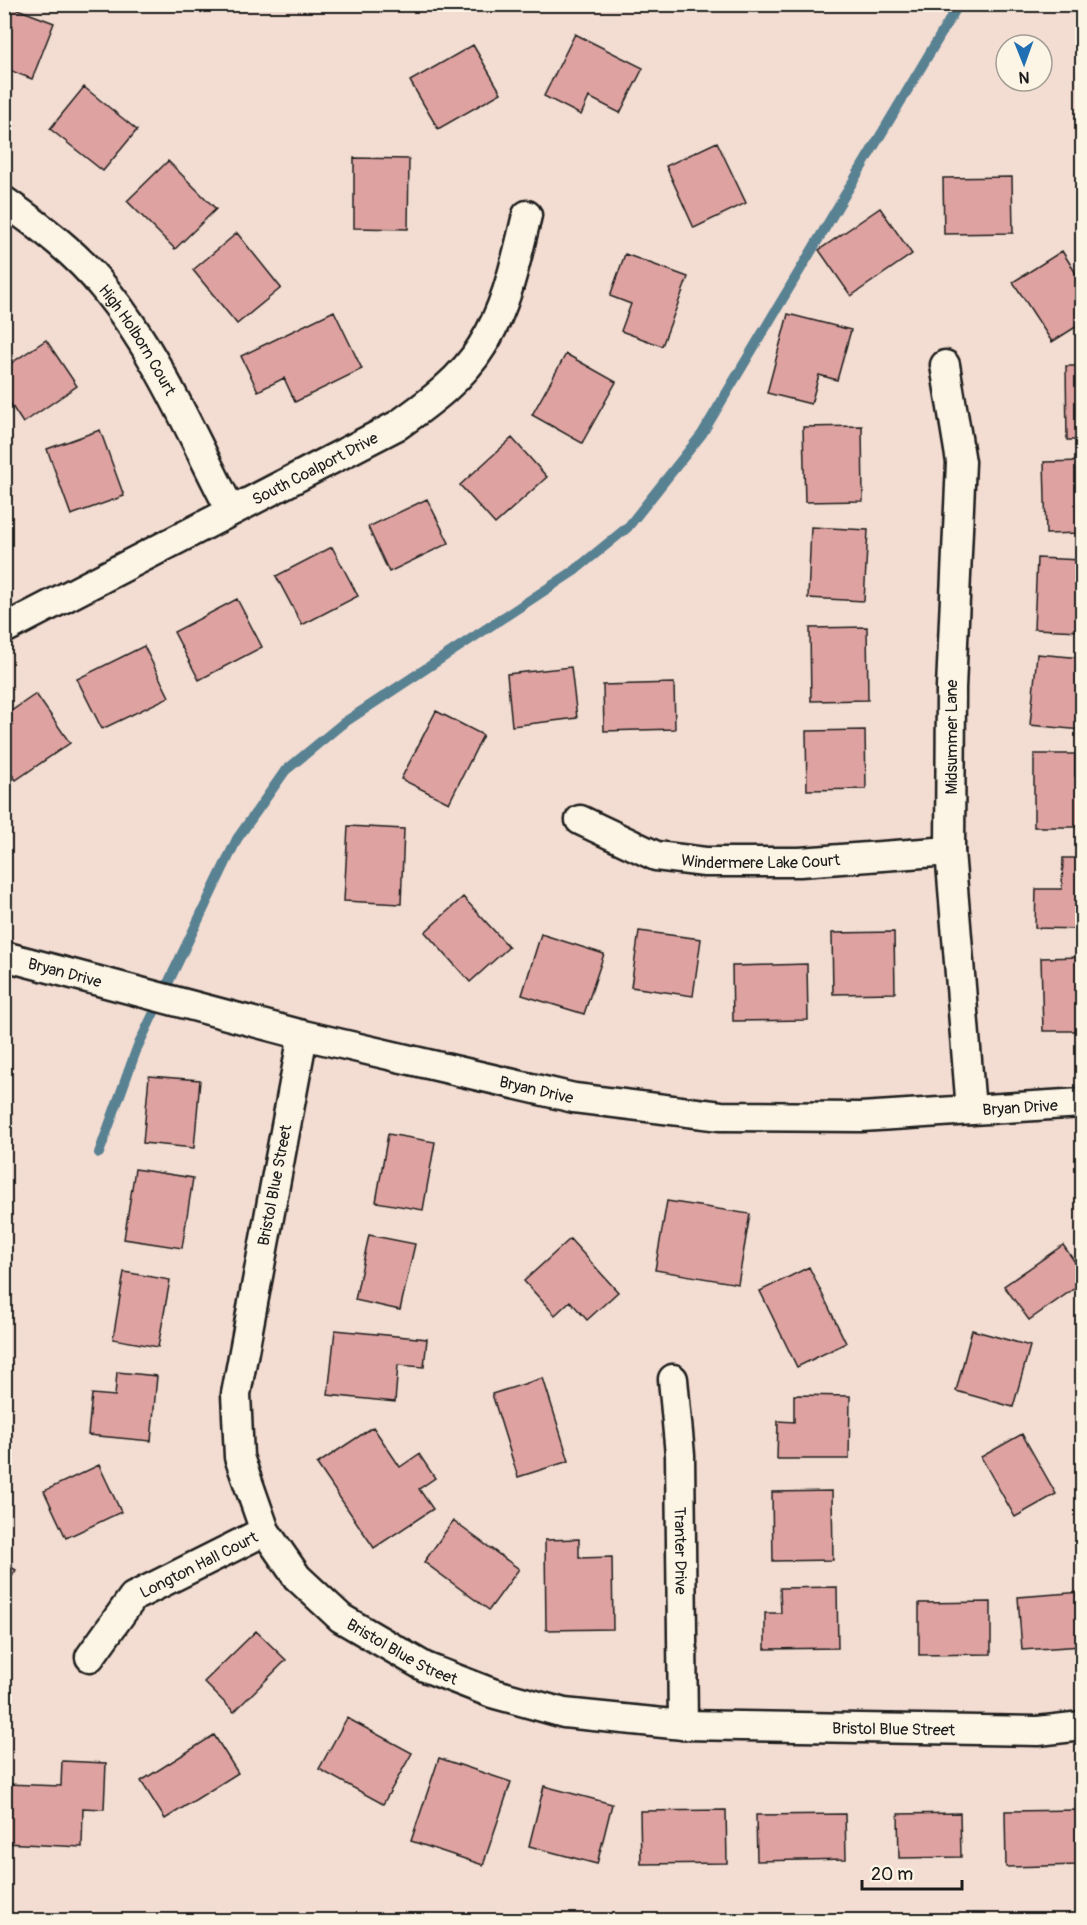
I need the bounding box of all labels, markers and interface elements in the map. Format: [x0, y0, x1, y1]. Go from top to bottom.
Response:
north arrow [994, 33, 1054, 93]
text: N [1018, 67, 1030, 87]
street label: High Holborn Court [94, 281, 180, 400]
street label: South Coalport Drive [249, 428, 382, 510]
street label: Midsummer Lane [942, 679, 962, 795]
street label: Windermere Lake Court [680, 850, 841, 873]
street label: Bryan Drive [26, 954, 104, 992]
street label: Bryan Drive [497, 1072, 575, 1109]
street label: Bryan Drive [982, 1096, 1058, 1120]
street label: Bristol Blue Street [253, 1122, 297, 1247]
street label: Tranter Drive [670, 1507, 691, 1595]
street label: Longton Hall Court [137, 1527, 262, 1603]
street label: Bristol Blue Street [343, 1615, 461, 1690]
street label: Bristol Blue Street [832, 1719, 956, 1741]
scale bar [862, 1853, 962, 1891]
text: 20 m [871, 1863, 913, 1886]

